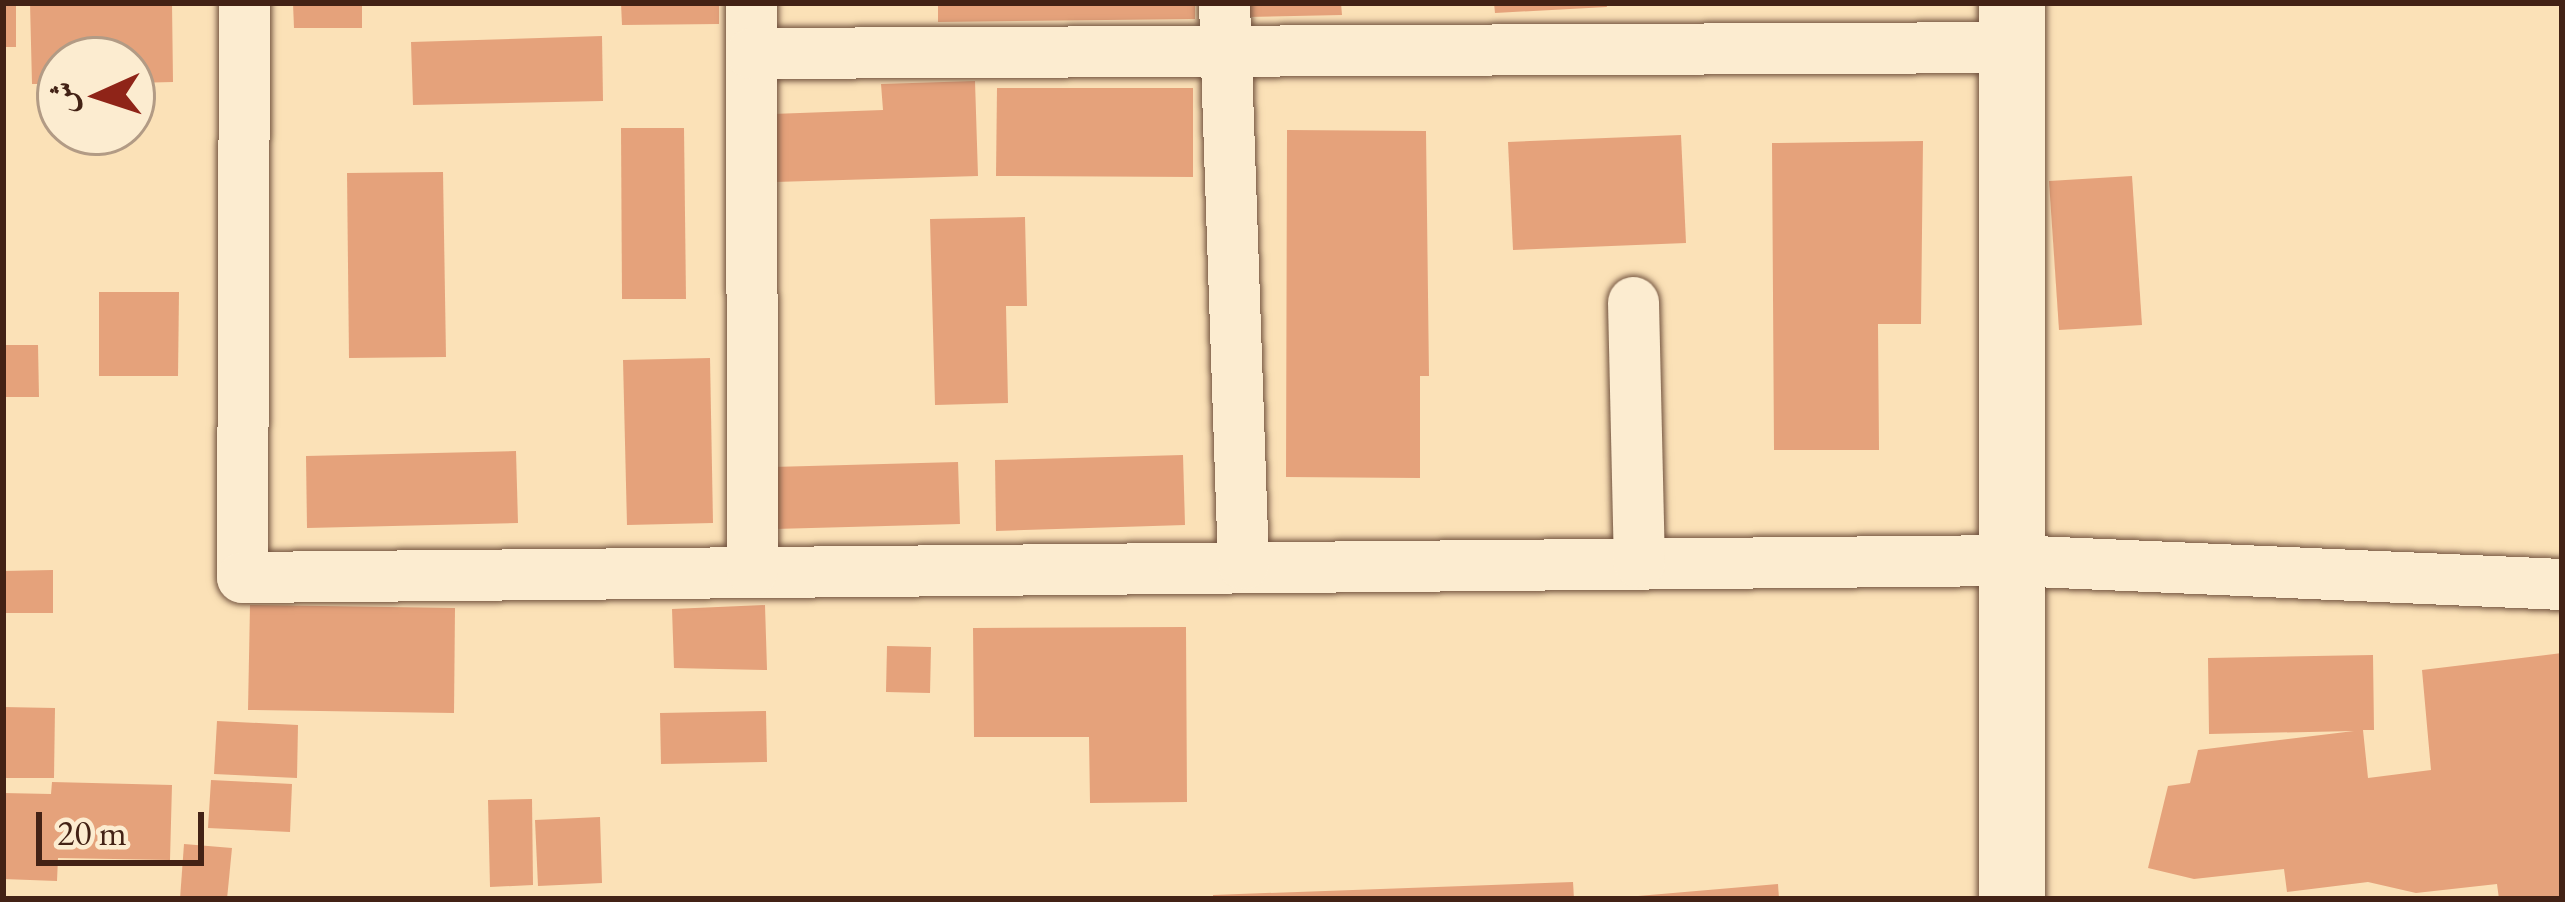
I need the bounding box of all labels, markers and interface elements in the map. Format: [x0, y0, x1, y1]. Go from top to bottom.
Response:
north arrow [36, 36, 156, 156]
text: ش [40, 80, 85, 115]
scale bar [42, 788, 210, 862]
text: 20 m [57, 809, 127, 856]

